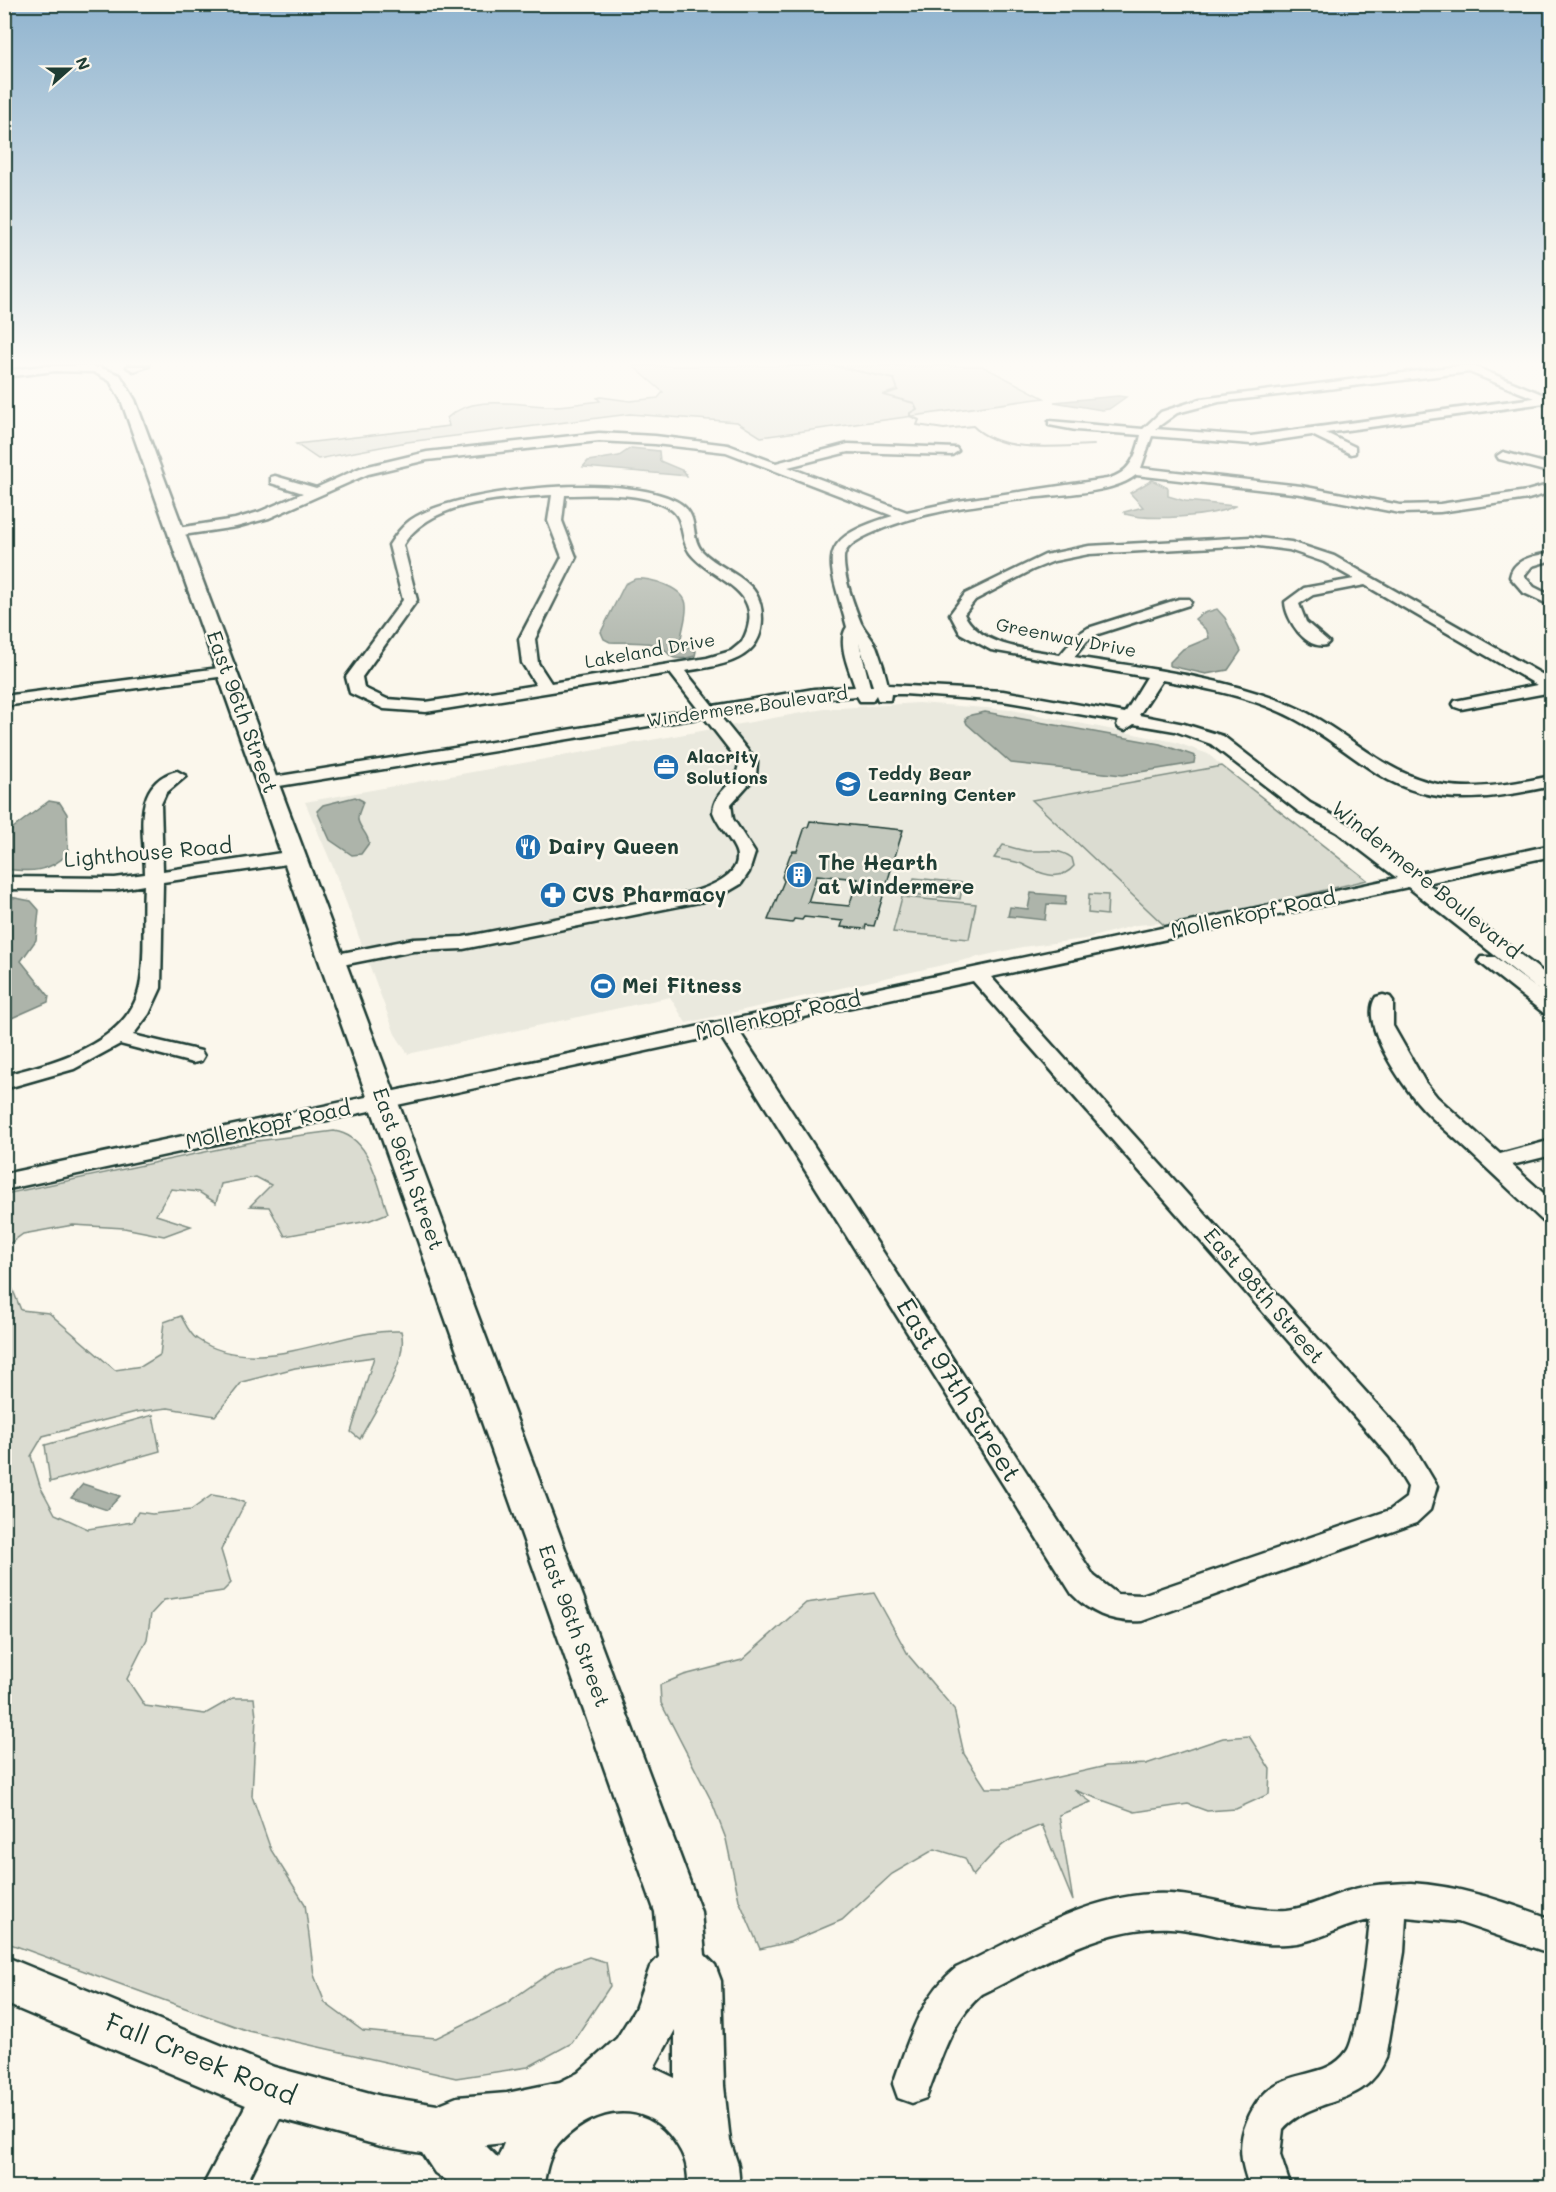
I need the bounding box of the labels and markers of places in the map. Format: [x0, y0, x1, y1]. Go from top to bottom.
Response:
place label: Alacrity Solutions [686, 744, 768, 789]
office icon: Alacrity Solutions [651, 752, 681, 782]
place label: Teddy Bear Learning Center [868, 761, 1016, 806]
school or university icon: Teddy Bear Learning Center [833, 769, 863, 799]
restaurant icon: Dairy Queen [513, 832, 543, 862]
place label: Dairy Queen [548, 832, 679, 860]
place label: The Hearth at Windermere [818, 848, 974, 899]
building icon: The Hearth at Windermere [784, 860, 814, 890]
pharmacy icon: CVS Pharmacy [538, 880, 568, 910]
place label: CVS Pharmacy [572, 880, 726, 908]
sports icon: Mei Fitness [588, 971, 618, 1001]
place label: Mei Fitness [622, 971, 742, 998]

